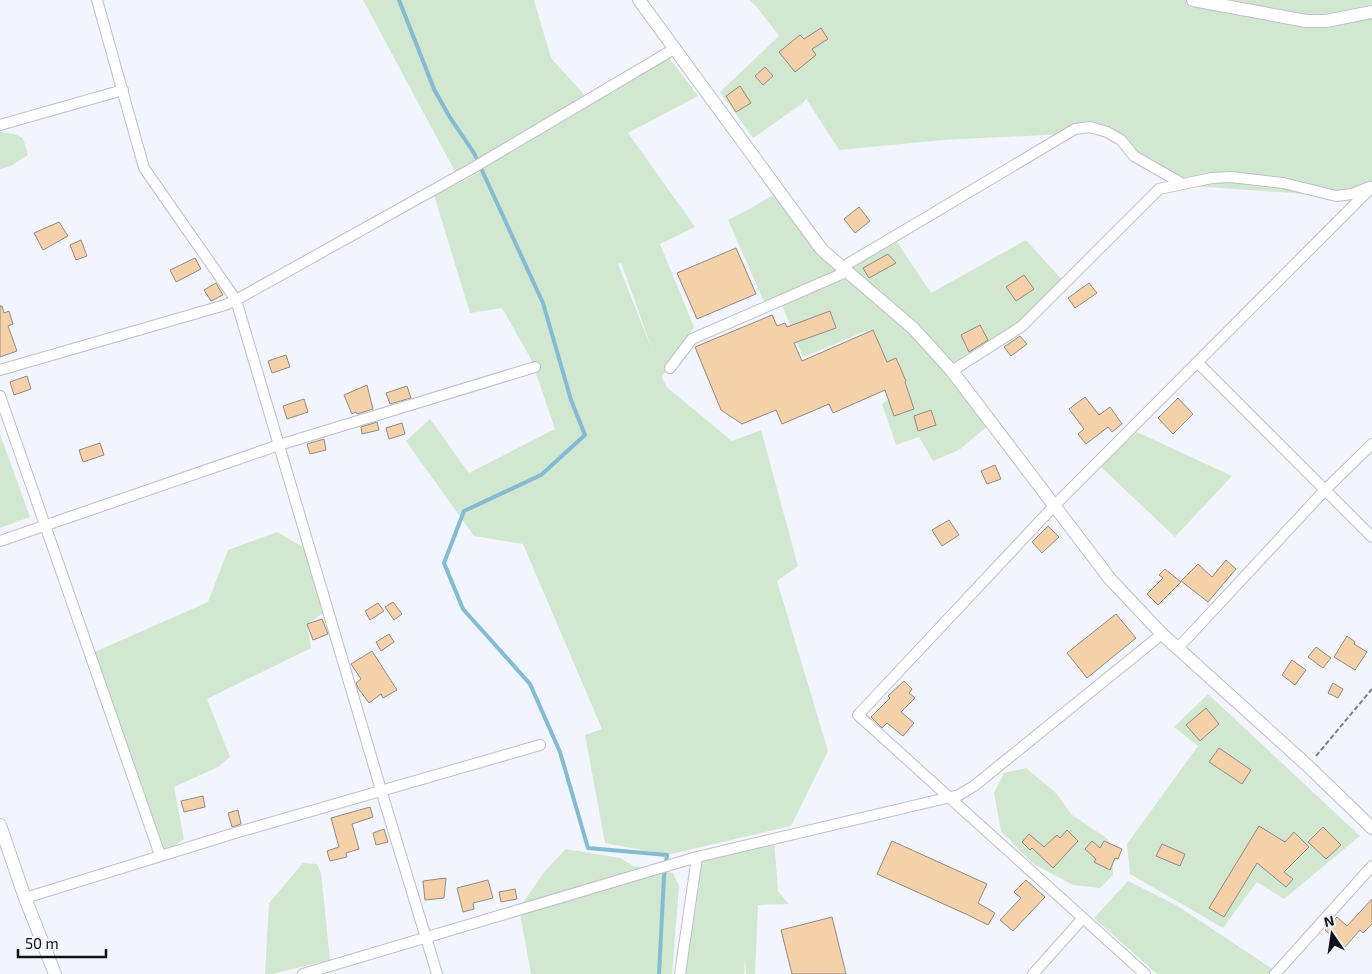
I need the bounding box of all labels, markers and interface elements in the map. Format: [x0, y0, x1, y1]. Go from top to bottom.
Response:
north arrow [1307, 909, 1357, 959]
text: N [1322, 911, 1336, 930]
scale bar [18, 926, 105, 958]
text: 50 m [25, 934, 59, 952]

